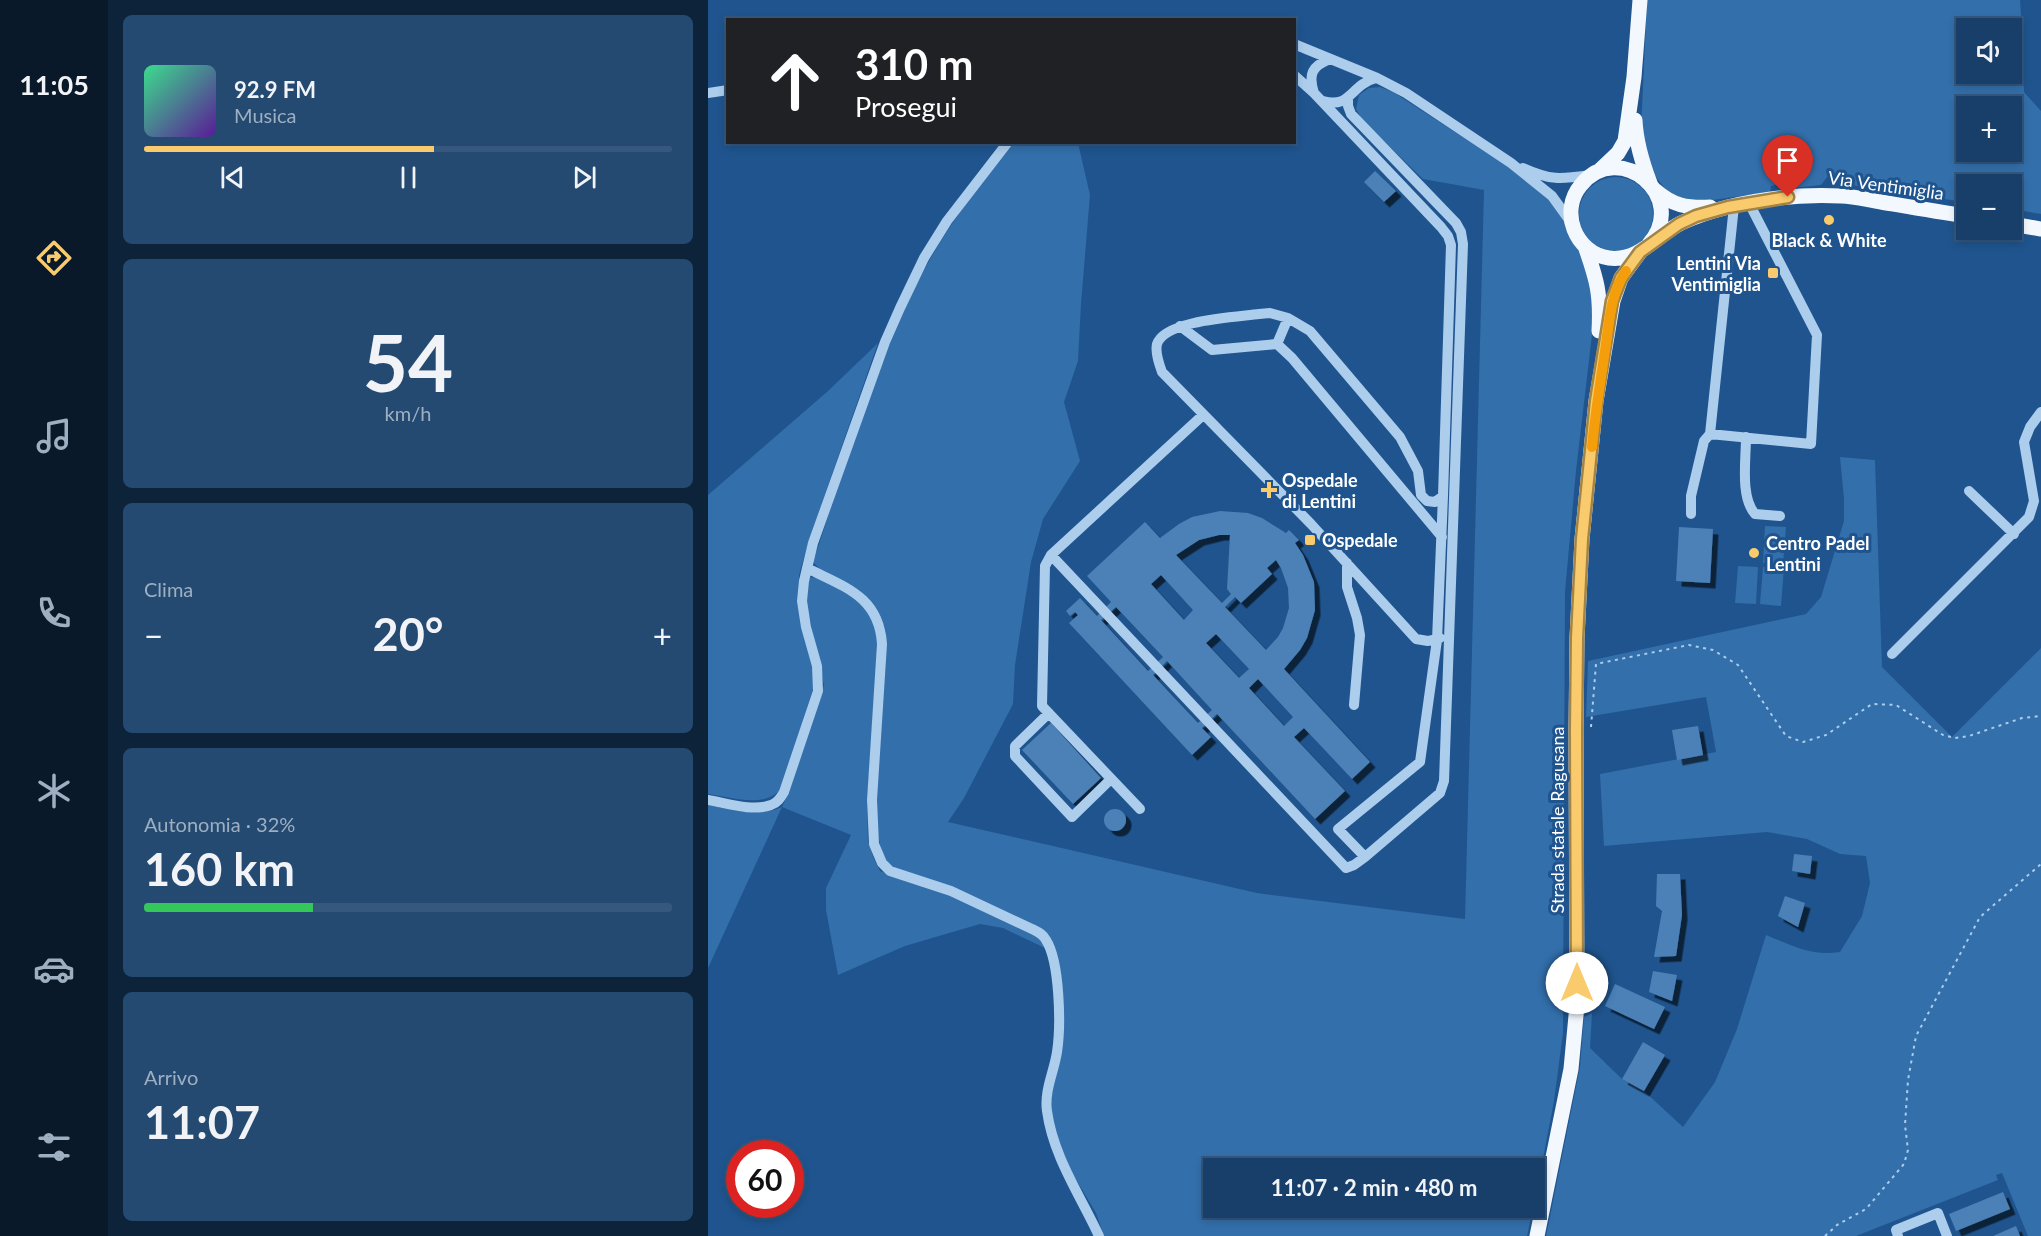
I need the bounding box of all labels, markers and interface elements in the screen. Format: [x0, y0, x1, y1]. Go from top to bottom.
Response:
map controls [1956, 18, 2022, 240]
button: sound [1956, 18, 2022, 84]
text: 310 m [855, 39, 973, 89]
icon: ahead [756, 42, 834, 120]
text: 11:05 [19, 68, 89, 101]
text: 92.9 FM [234, 76, 316, 103]
text: Prosegui [855, 90, 957, 123]
button: + [1956, 96, 2022, 162]
text: Musica [234, 103, 297, 127]
pin [1762, 135, 1813, 197]
icon: arrive [1771, 144, 1804, 177]
icon: previous [216, 161, 249, 194]
icon: pause [392, 161, 425, 194]
icon: next [568, 161, 601, 194]
street label: Via Ventimiglia [1827, 166, 1945, 204]
button: − [1956, 174, 2022, 240]
marker: Black & White [1822, 213, 1836, 227]
place label: Black & White [1771, 229, 1887, 251]
icon: directions [33, 237, 75, 279]
place label: Lentini Via Ventimiglia [1670, 252, 1761, 295]
marker: Lentini Via Ventimiglia [1766, 266, 1780, 280]
text: 54 [363, 315, 453, 409]
text: km/h [385, 401, 431, 425]
icon: music [33, 415, 75, 457]
place label: Ospedale di Lentini [1282, 469, 1358, 512]
marker: Ospedale di Lentini [1260, 481, 1278, 499]
place label: Ospedale [1322, 529, 1398, 551]
place label: Centro Padel Lentini [1766, 532, 1870, 575]
marker: Ospedale [1303, 533, 1317, 547]
marker: Centro Padel Lentini [1747, 546, 1761, 560]
text: Clima [144, 577, 193, 601]
icon: phone [33, 592, 75, 634]
text: 20° [373, 607, 443, 661]
text: − [144, 615, 163, 655]
text: + [653, 615, 672, 655]
street label: Strada statale Ragusana [1546, 727, 1568, 913]
icon: climate [33, 770, 75, 812]
text: Autonomia · 32% [144, 812, 295, 836]
text: 160 km [144, 842, 295, 896]
icon: car [33, 948, 75, 990]
position arrow [1545, 951, 1609, 1015]
text: Arrivo [144, 1065, 198, 1089]
text: 11:07 [144, 1095, 260, 1149]
icon: filters [33, 1126, 75, 1168]
speed limit sign: 60 [726, 1140, 804, 1218]
text: 11:07 · 2 min · 480 m [1271, 1174, 1477, 1201]

